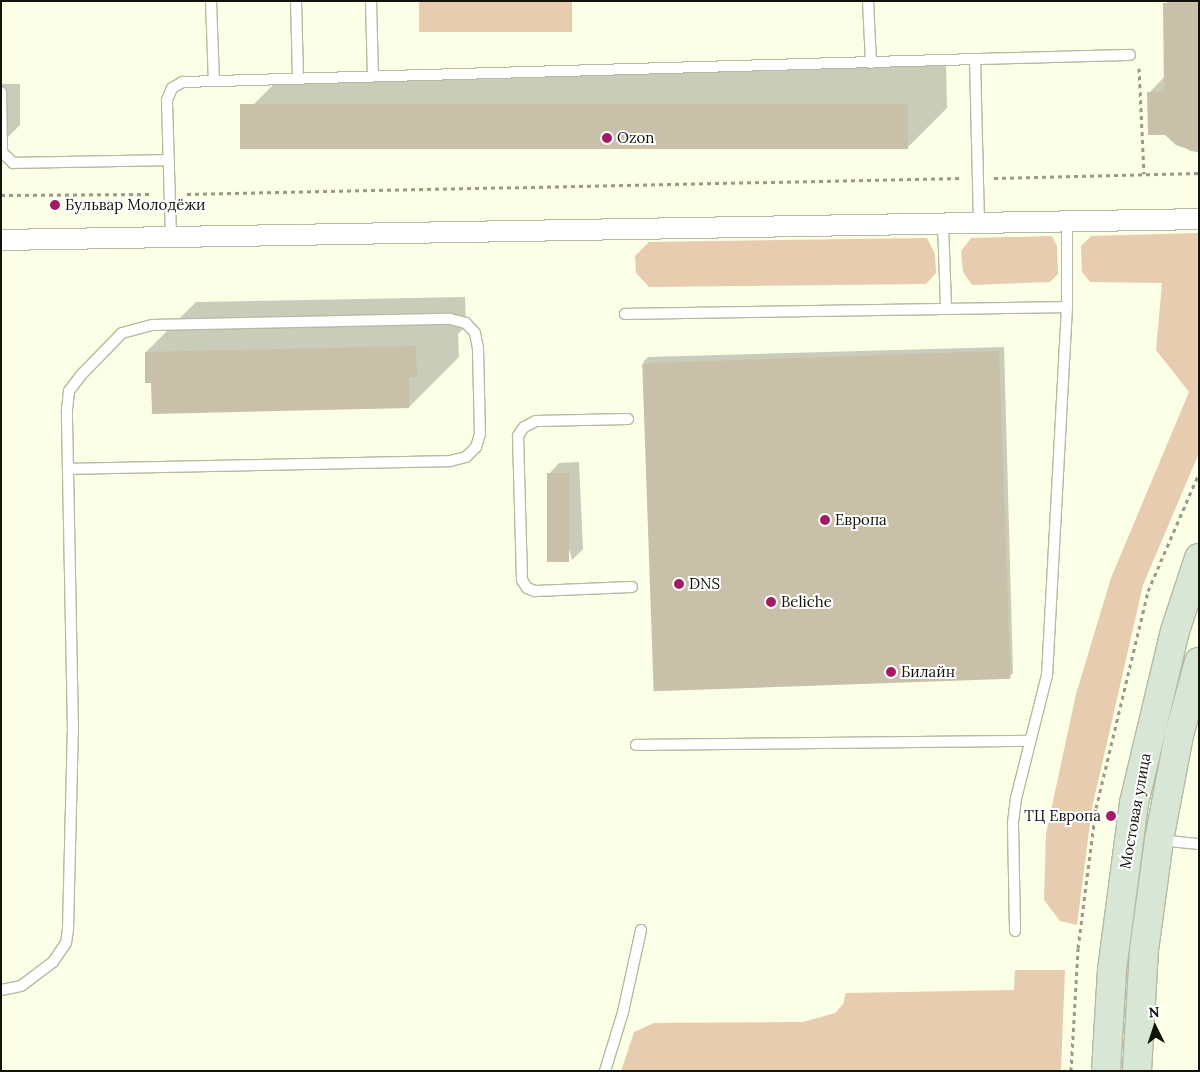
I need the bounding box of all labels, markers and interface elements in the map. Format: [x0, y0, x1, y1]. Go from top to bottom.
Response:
place label: Ozon [617, 129, 654, 147]
marker: Ozon [601, 132, 613, 144]
place label: Бульвар Молодёжи [65, 196, 205, 214]
marker: Бульвар Молодёжи [49, 199, 61, 211]
place label: Европа [835, 511, 887, 529]
marker: Европа [819, 514, 831, 526]
place label: DNS [689, 575, 720, 593]
marker: DNS [673, 578, 685, 590]
place label: Beliche [781, 593, 832, 611]
marker: Beliche [765, 596, 777, 608]
place label: Билайн [901, 663, 955, 681]
marker: Билайн [885, 666, 897, 678]
street label: Мостовая улица [1116, 752, 1154, 870]
place label: ТЦ Европа [1024, 807, 1101, 825]
marker: ТЦ Европа [1105, 810, 1117, 822]
north arrow [1130, 1002, 1180, 1052]
text: N [1148, 1003, 1160, 1021]

